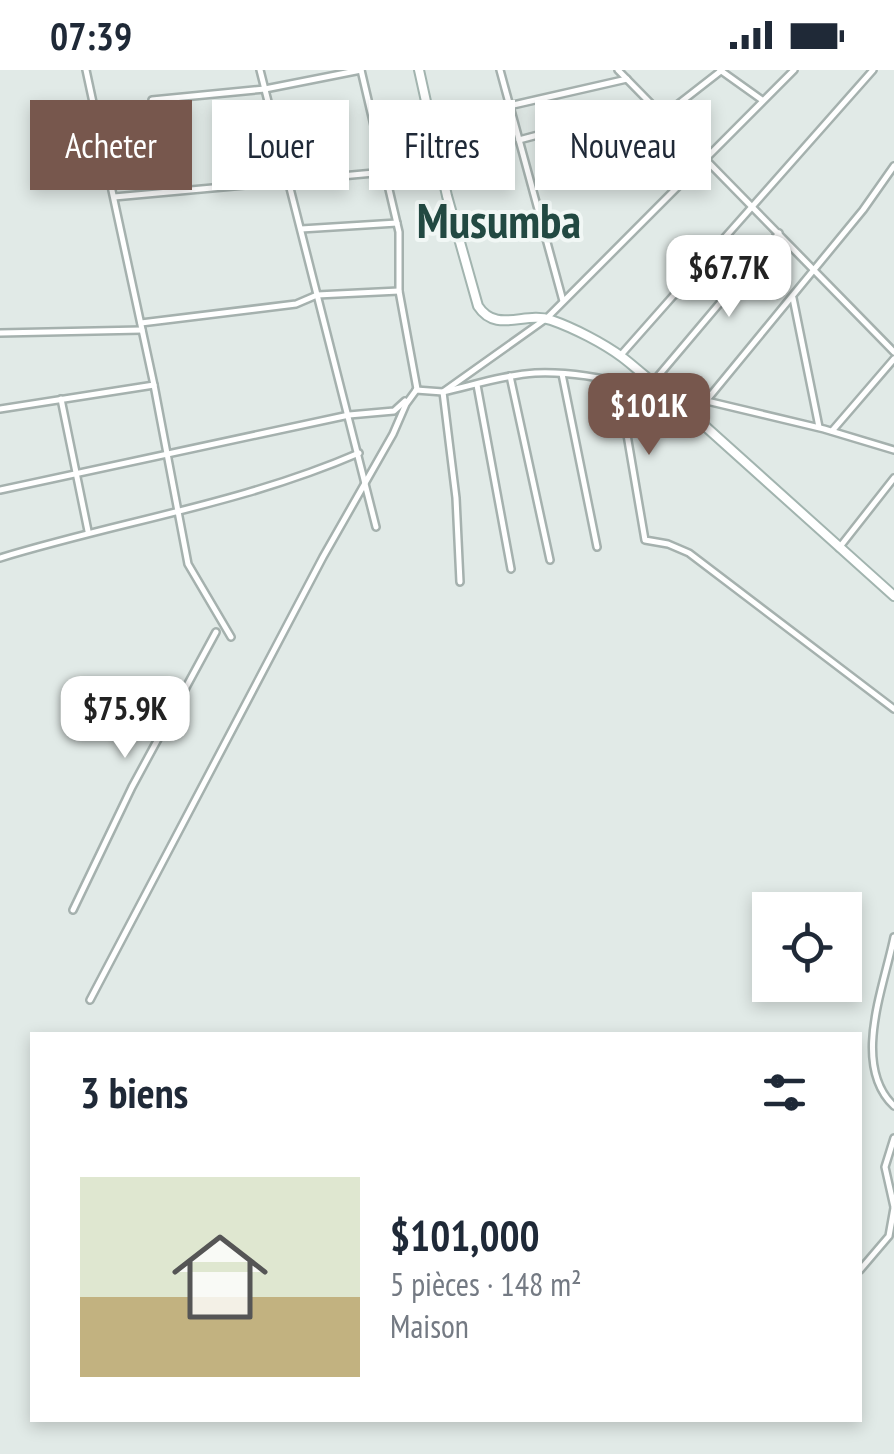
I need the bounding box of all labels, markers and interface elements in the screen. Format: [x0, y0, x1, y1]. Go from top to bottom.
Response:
text: 07:39 [50, 11, 132, 60]
chip: Acheter [30, 100, 192, 190]
chip: Louer [212, 100, 349, 190]
chip: Filtres [369, 100, 515, 190]
chip: Nouveau [535, 100, 711, 190]
district label: Musumba [417, 189, 581, 251]
pin: $67.7K [648, 235, 810, 320]
text: $67.7K [688, 246, 770, 288]
pin: $101K [579, 373, 719, 458]
text: $101K [610, 384, 688, 426]
pin: $75.9K [44, 676, 206, 761]
text: $75.9K [83, 687, 167, 729]
map controls [752, 892, 862, 1002]
button: locate [752, 892, 862, 1002]
text: 3 biens [80, 1065, 188, 1120]
icon: filters [757, 1065, 812, 1120]
text: $101,000 [390, 1208, 540, 1263]
icon: home [160, 1217, 280, 1337]
text: 5 pièces · 148 m² [390, 1263, 582, 1305]
text: Maison [390, 1305, 469, 1347]

